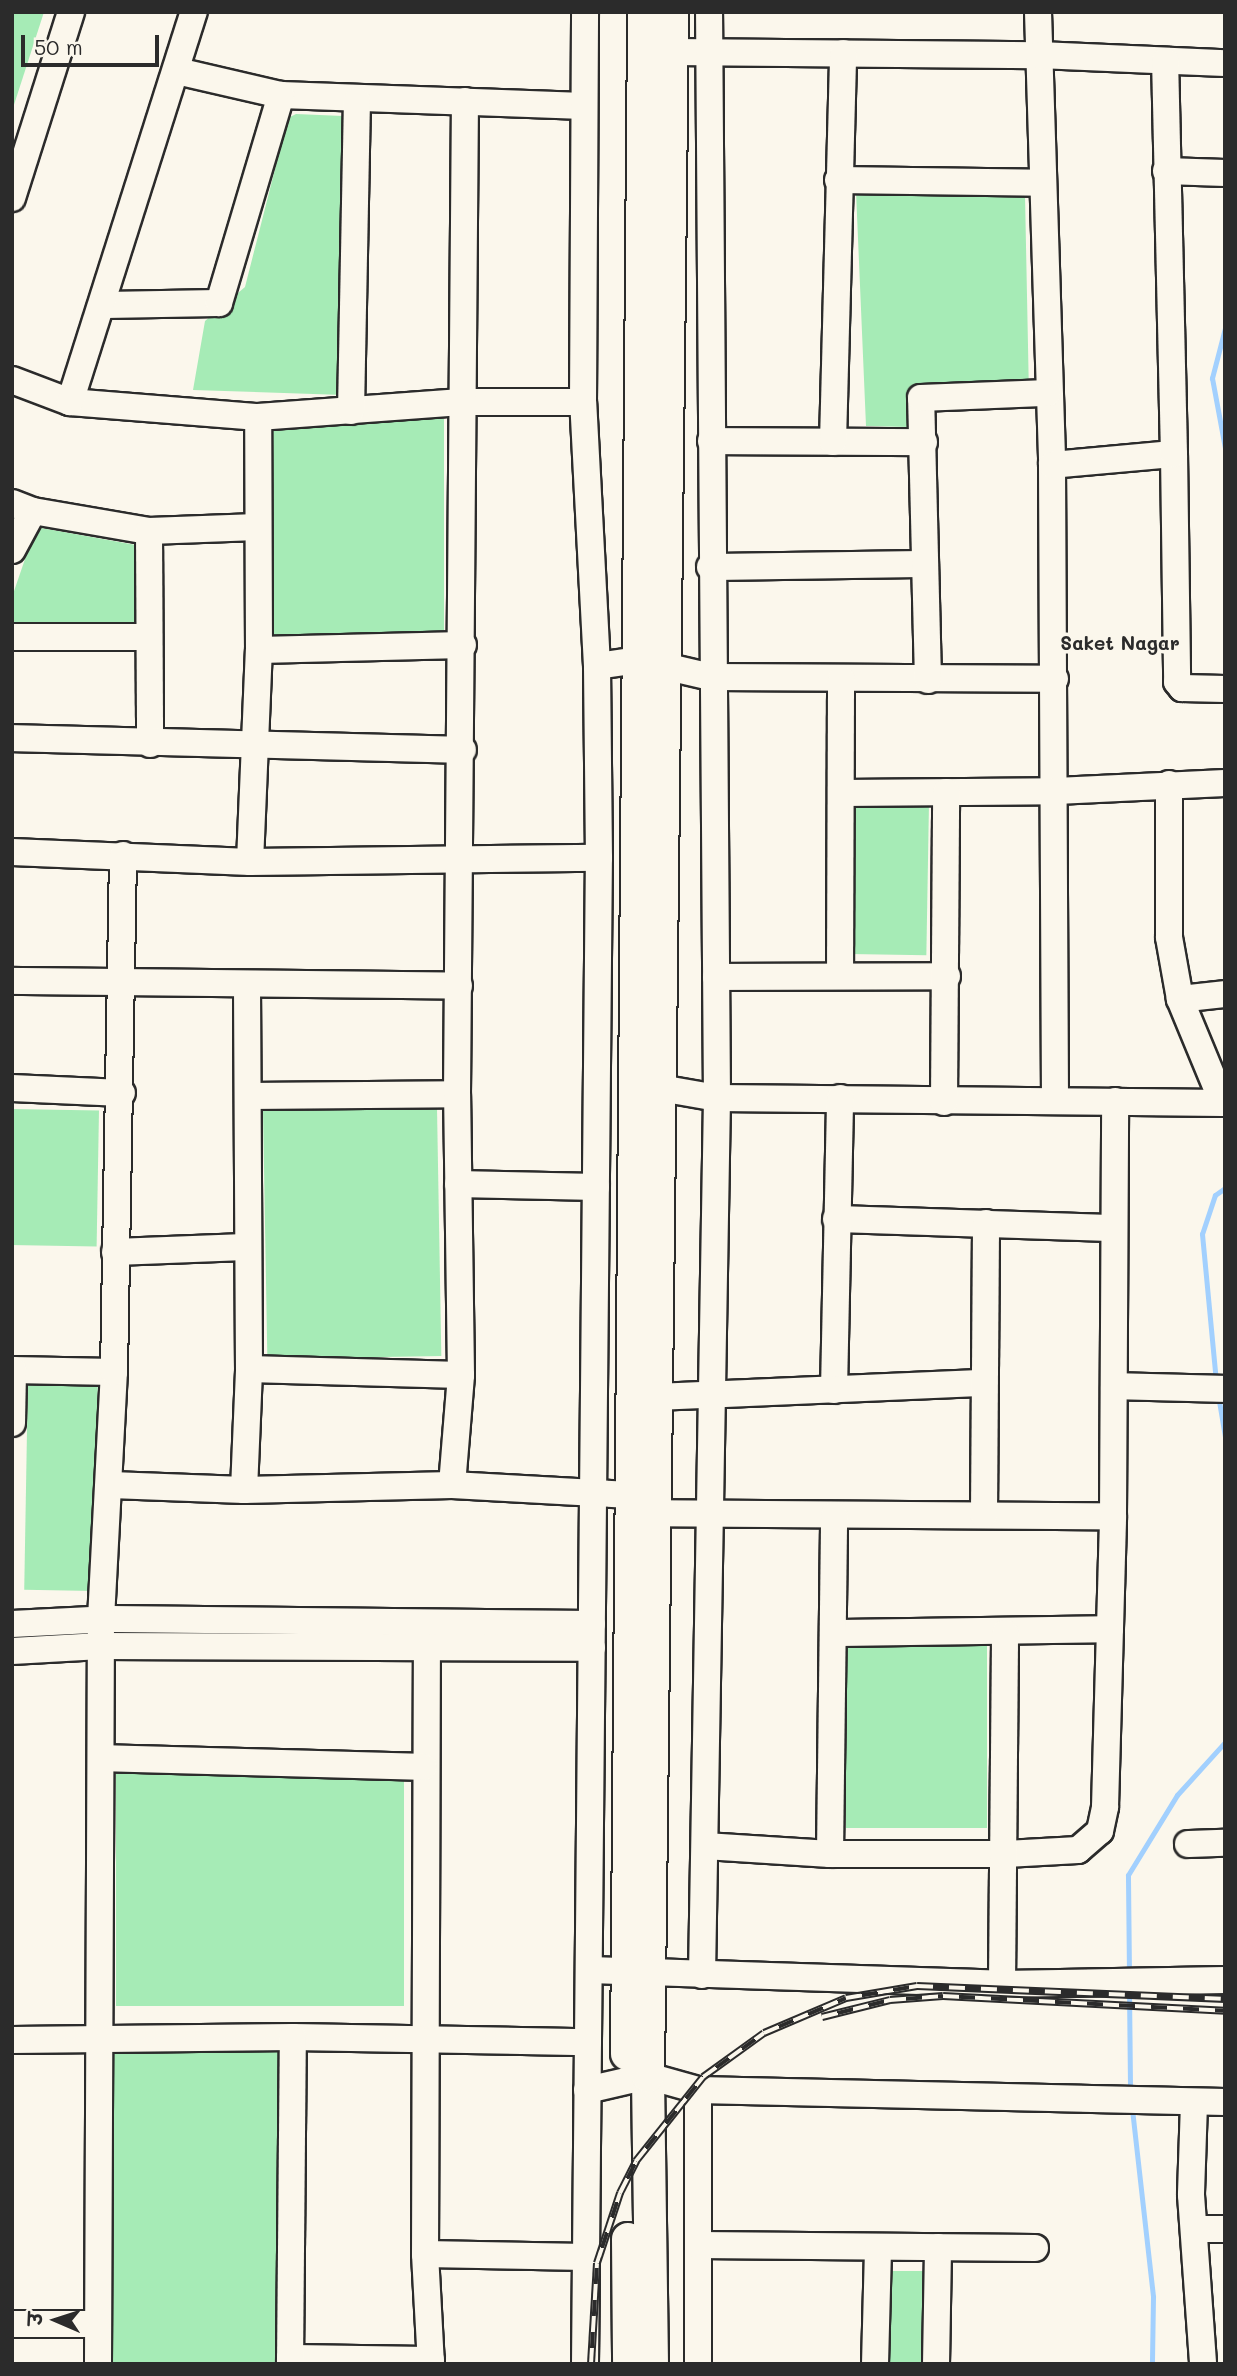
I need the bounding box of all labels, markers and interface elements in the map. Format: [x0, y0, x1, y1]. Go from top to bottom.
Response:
scale bar [24, 21, 163, 65]
text: 50 m [34, 33, 83, 60]
district label: Saket Nagar [1060, 632, 1180, 654]
north arrow [21, 2285, 91, 2355]
text: उ [22, 2312, 47, 2326]

